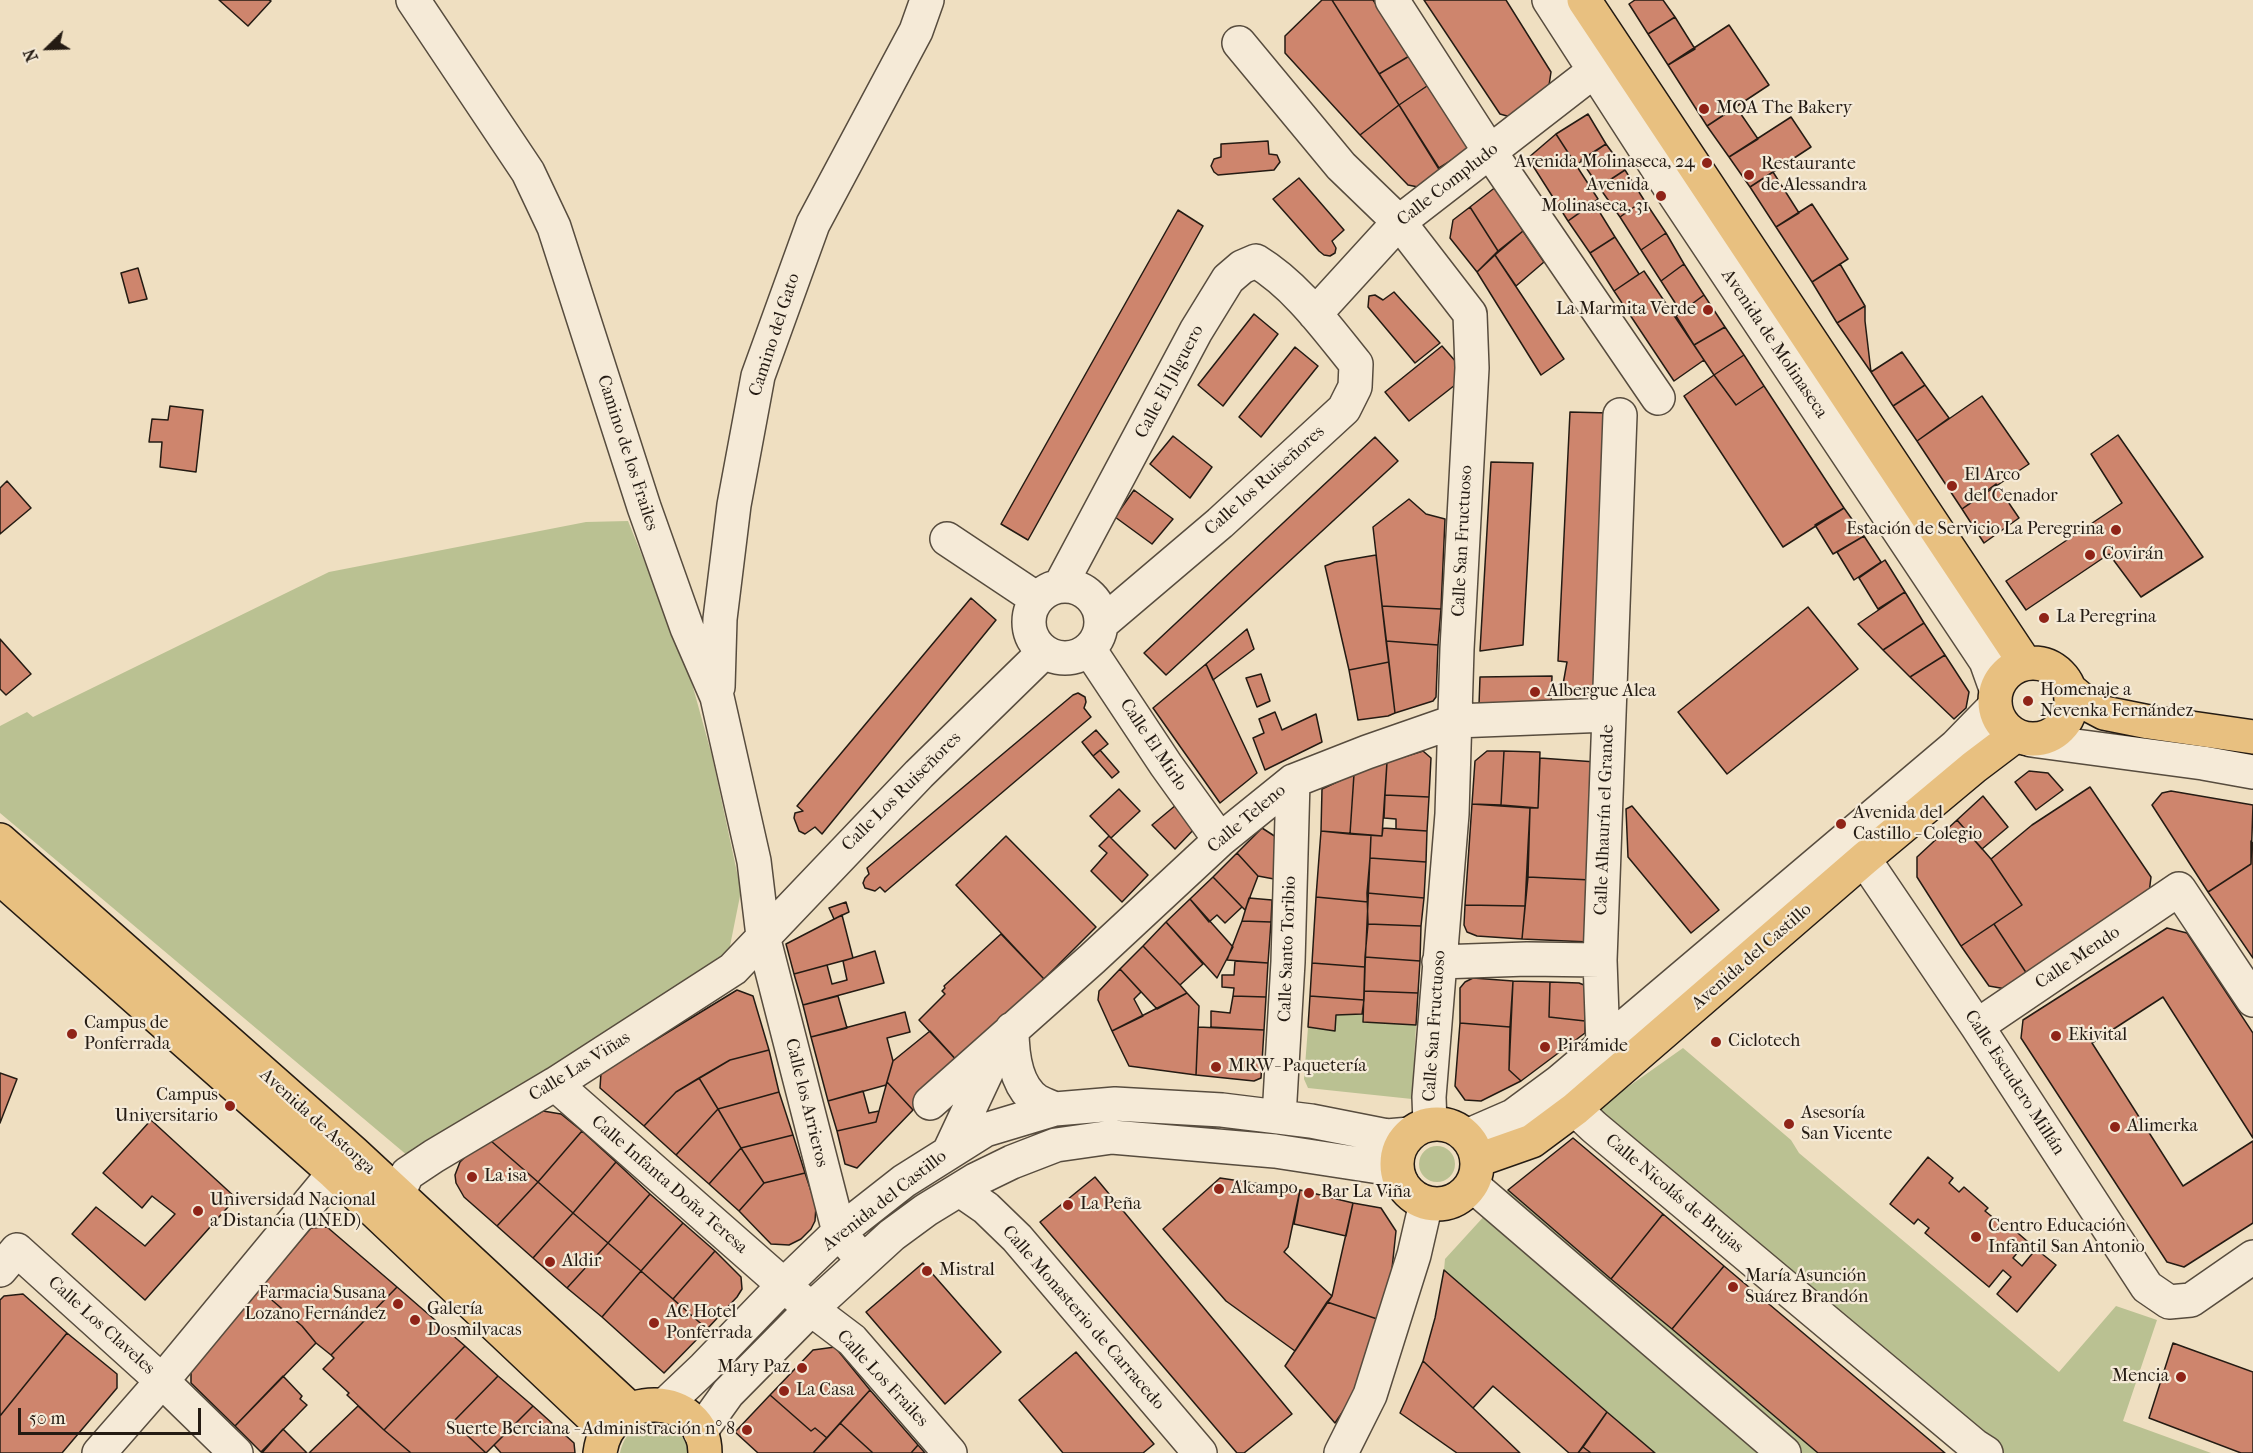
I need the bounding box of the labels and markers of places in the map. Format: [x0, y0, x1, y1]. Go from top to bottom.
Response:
place label: MOA The Bakery [1716, 98, 1852, 120]
marker: MOA The Bakery [1697, 102, 1711, 116]
place label: Avenida Molinaseca, 24 [1515, 152, 1695, 174]
place label: Restaurante de Alessandra [1761, 154, 1867, 196]
marker: Avenida Molinaseca, 24 [1700, 156, 1714, 170]
marker: Restaurante de Alessandra [1742, 168, 1756, 182]
place label: Avenida Molinaseca, 31 [1541, 175, 1649, 218]
marker: Avenida Molinaseca, 31 [1654, 189, 1668, 203]
place label: La Marmita Verde [1556, 299, 1696, 321]
marker: La Marmita Verde [1701, 303, 1715, 317]
place label: El Arco del Cenador [1964, 465, 2058, 508]
marker: El Arco del Cenador [1945, 479, 1959, 493]
place label: Estación de Servicio La Peregrina [1846, 519, 2104, 541]
marker: Estación de Servicio La Peregrina [2109, 523, 2123, 537]
place label: Covirán [2102, 544, 2164, 566]
marker: Covirán [2083, 548, 2097, 562]
place label: La Peregrina [2056, 607, 2156, 629]
marker: La Peregrina [2037, 611, 2051, 625]
place label: Homenaje a Nevenka Fernández [2040, 680, 2193, 722]
place label: Albergue Alea [1547, 681, 1656, 703]
marker: Albergue Alea [1528, 685, 1542, 699]
marker: Homenaje a Nevenka Fernández [2021, 694, 2035, 708]
place label: Avenida del Castillo - Colegio [1853, 803, 1982, 846]
marker: Avenida del Castillo - Colegio [1834, 817, 1848, 831]
place label: Campus de Ponferrada [84, 1013, 170, 1056]
place label: Ekivital [2068, 1025, 2127, 1047]
marker: Campus de Ponferrada [65, 1027, 79, 1041]
marker: Ekivital [2049, 1029, 2063, 1043]
place label: Ciclotech [1728, 1031, 1800, 1053]
marker: Ciclotech [1709, 1035, 1723, 1049]
place label: Pirámide [1557, 1036, 1628, 1058]
marker: Pirámide [1538, 1040, 1552, 1054]
place label: MRW- Paquetería [1228, 1056, 1367, 1078]
marker: MRW- Paquetería [1209, 1060, 1223, 1074]
place label: Campus Universitario [115, 1085, 218, 1128]
marker: Campus Universitario [223, 1099, 237, 1113]
place label: Asesoría San Vicente [1801, 1103, 1892, 1146]
place label: Alimerka [2127, 1116, 2198, 1138]
marker: Asesoría San Vicente [1782, 1117, 1796, 1131]
marker: Alimerka [2108, 1120, 2122, 1134]
place label: La isa [484, 1166, 527, 1188]
marker: La isa [465, 1170, 479, 1184]
place label: Alcampo [1231, 1178, 1298, 1200]
marker: Alcampo [1212, 1182, 1226, 1196]
place label: Bar La Viña [1321, 1182, 1411, 1204]
marker: Bar La Viña [1302, 1186, 1316, 1200]
place label: Universidad Nacional a Distancia (UNED) [210, 1190, 376, 1232]
place label: La Peña [1080, 1194, 1141, 1216]
marker: La Peña [1061, 1198, 1075, 1212]
marker: Universidad Nacional a Distancia (UNED) [191, 1204, 205, 1218]
place label: Centro Educación Infantil San Antonio [1988, 1216, 2145, 1258]
marker: Centro Educación Infantil San Antonio [1969, 1230, 1983, 1244]
place label: Aldir [562, 1251, 601, 1273]
marker: Aldir [543, 1255, 557, 1269]
place label: Mistral [939, 1260, 995, 1282]
marker: Mistral [920, 1264, 934, 1278]
place label: María Asunción Suárez Brandón [1745, 1266, 1868, 1308]
marker: María Asunción Suárez Brandón [1726, 1280, 1740, 1294]
place label: Farmacia Susana Lozano Fernández [244, 1283, 386, 1326]
marker: Farmacia Susana Lozano Fernández [391, 1297, 405, 1311]
place label: Galería Dosmilvacas [427, 1299, 522, 1342]
place label: AC Hotel Ponferrada [666, 1302, 752, 1344]
marker: Galería Dosmilvacas [408, 1313, 422, 1327]
marker: AC Hotel Ponferrada [647, 1316, 661, 1330]
place label: Mary Paz [717, 1357, 790, 1379]
marker: Mary Paz [795, 1361, 809, 1375]
place label: Mencia [2112, 1366, 2169, 1388]
marker: Mencia [2174, 1370, 2188, 1384]
place label: La Casa [796, 1380, 854, 1402]
marker: La Casa [777, 1384, 791, 1398]
place label: Suerte Berciana - Administración n° 8 [446, 1419, 735, 1441]
marker: Suerte Berciana - Administración n° 8 [740, 1423, 754, 1437]

